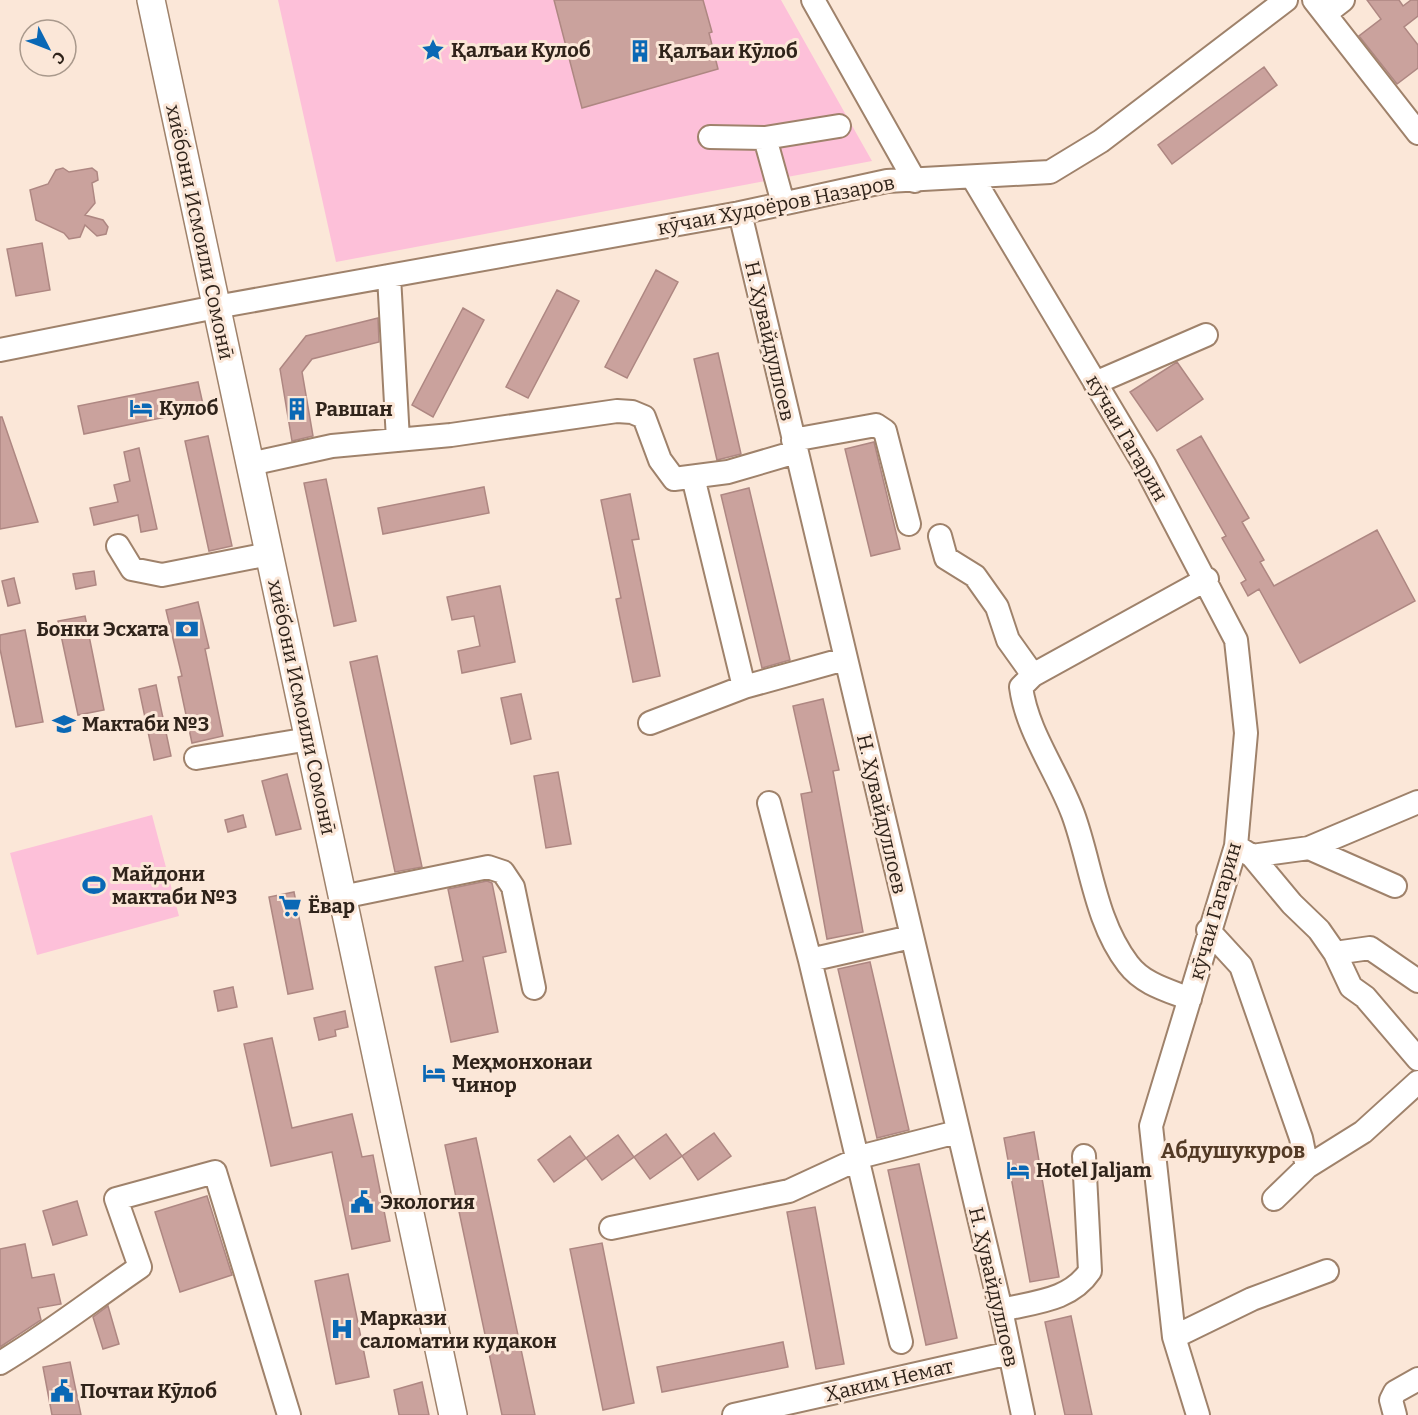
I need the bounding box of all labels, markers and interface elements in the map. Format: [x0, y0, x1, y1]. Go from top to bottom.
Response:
north arrow [18, 18, 78, 78]
place icon: Қалъаи Кулоб [420, 37, 446, 63]
place label: Қалъаи Кулоб [451, 38, 591, 62]
building icon: Қалъаи Кӯлоб [627, 38, 653, 64]
place label: Қалъаи Кӯлоб [658, 39, 798, 63]
text: С [48, 48, 69, 68]
street label: хиёбони Исмоили Сомонӣ [161, 102, 239, 362]
street label: кӯчаи Худоёров Назаров [655, 170, 897, 240]
street label: Н. Ҳувайдуллоев [740, 259, 800, 423]
street label: кӯчаи Гагарин [1081, 371, 1173, 505]
hotel icon: Кулоб [128, 395, 154, 421]
place label: Кулоб [159, 396, 219, 420]
building icon: Равшан [284, 396, 310, 422]
place label: Равшан [315, 397, 393, 421]
street label: хиёбони Исмоили Сомонӣ [263, 577, 341, 837]
bank icon: Бонки Эсхата [174, 616, 200, 642]
place label: Бонки Эсхата [36, 617, 169, 641]
school or university icon: Мактаби №3 [51, 711, 77, 737]
place label: Мактаби №3 [82, 712, 209, 736]
street label: Н. Ҳувайдуллоев [852, 732, 912, 896]
street label: кӯчаи Гагарин [1184, 839, 1246, 983]
place label: Майдони мактаби №3 [112, 862, 237, 909]
sports icon: Майдони мактаби №3 [81, 872, 107, 898]
supermarket icon: Ёвар [277, 893, 303, 919]
place label: Ёвар [308, 894, 355, 918]
place label: Меҳмонхонаи Чинор [452, 1050, 592, 1097]
hotel icon: Меҳмонхонаи Чинор [421, 1060, 447, 1086]
district label: Абдушукуров [1161, 1138, 1305, 1164]
hotel icon: Hotel Jaljam [1005, 1157, 1031, 1183]
place label: Hotel Jaljam [1036, 1158, 1152, 1182]
public building icon: Экология [349, 1189, 375, 1215]
place label: Экология [380, 1190, 475, 1214]
street label: Н. Ҳувайдуллоев [964, 1205, 1024, 1369]
place label: Маркази саломатии кудакон [360, 1306, 557, 1353]
hospital icon: Маркази саломатии кудакон [329, 1316, 355, 1342]
street label: Ҳаким Немат [822, 1354, 956, 1406]
public building icon: Почтаи Кӯлоб [49, 1378, 75, 1404]
place label: Почтаи Кӯлоб [80, 1379, 217, 1403]

